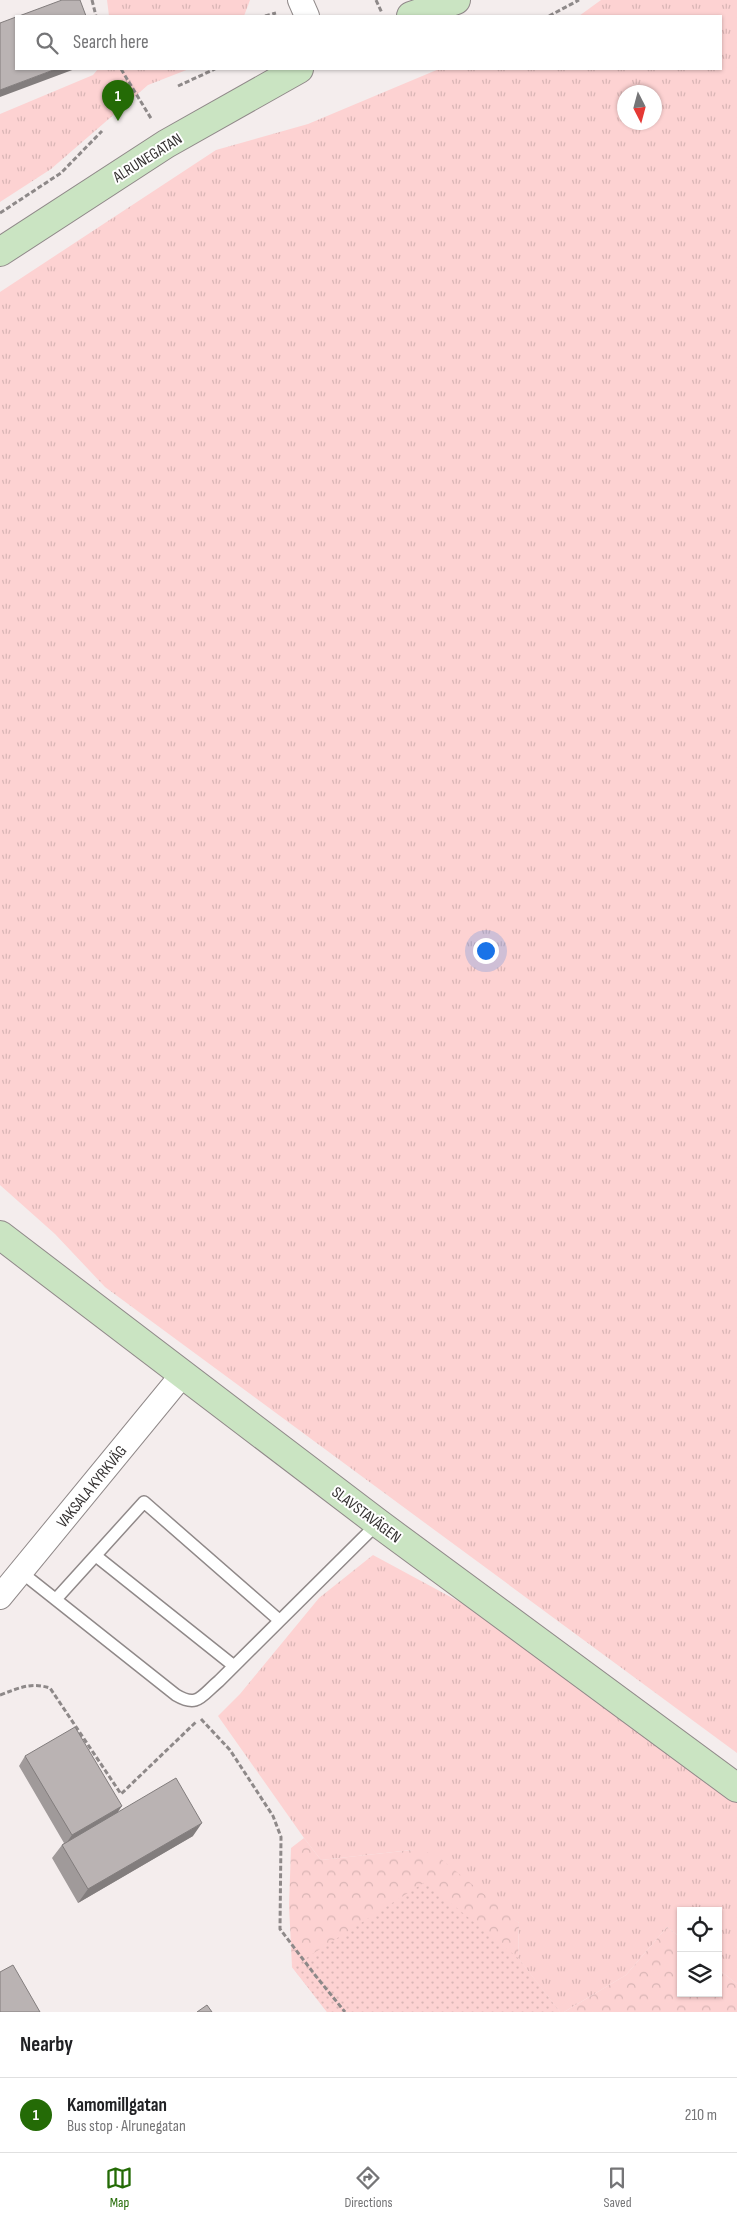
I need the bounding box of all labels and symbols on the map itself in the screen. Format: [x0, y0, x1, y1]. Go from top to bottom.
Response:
pin: 1 [102, 80, 134, 121]
north arrow [617, 85, 662, 130]
street label: ALRUNEGATAN [109, 130, 186, 187]
your location [473, 938, 499, 964]
street label: VAKSALA KYRKVÄG [53, 1442, 131, 1532]
street label: SLAVSTAVÄGEN [328, 1483, 404, 1547]

